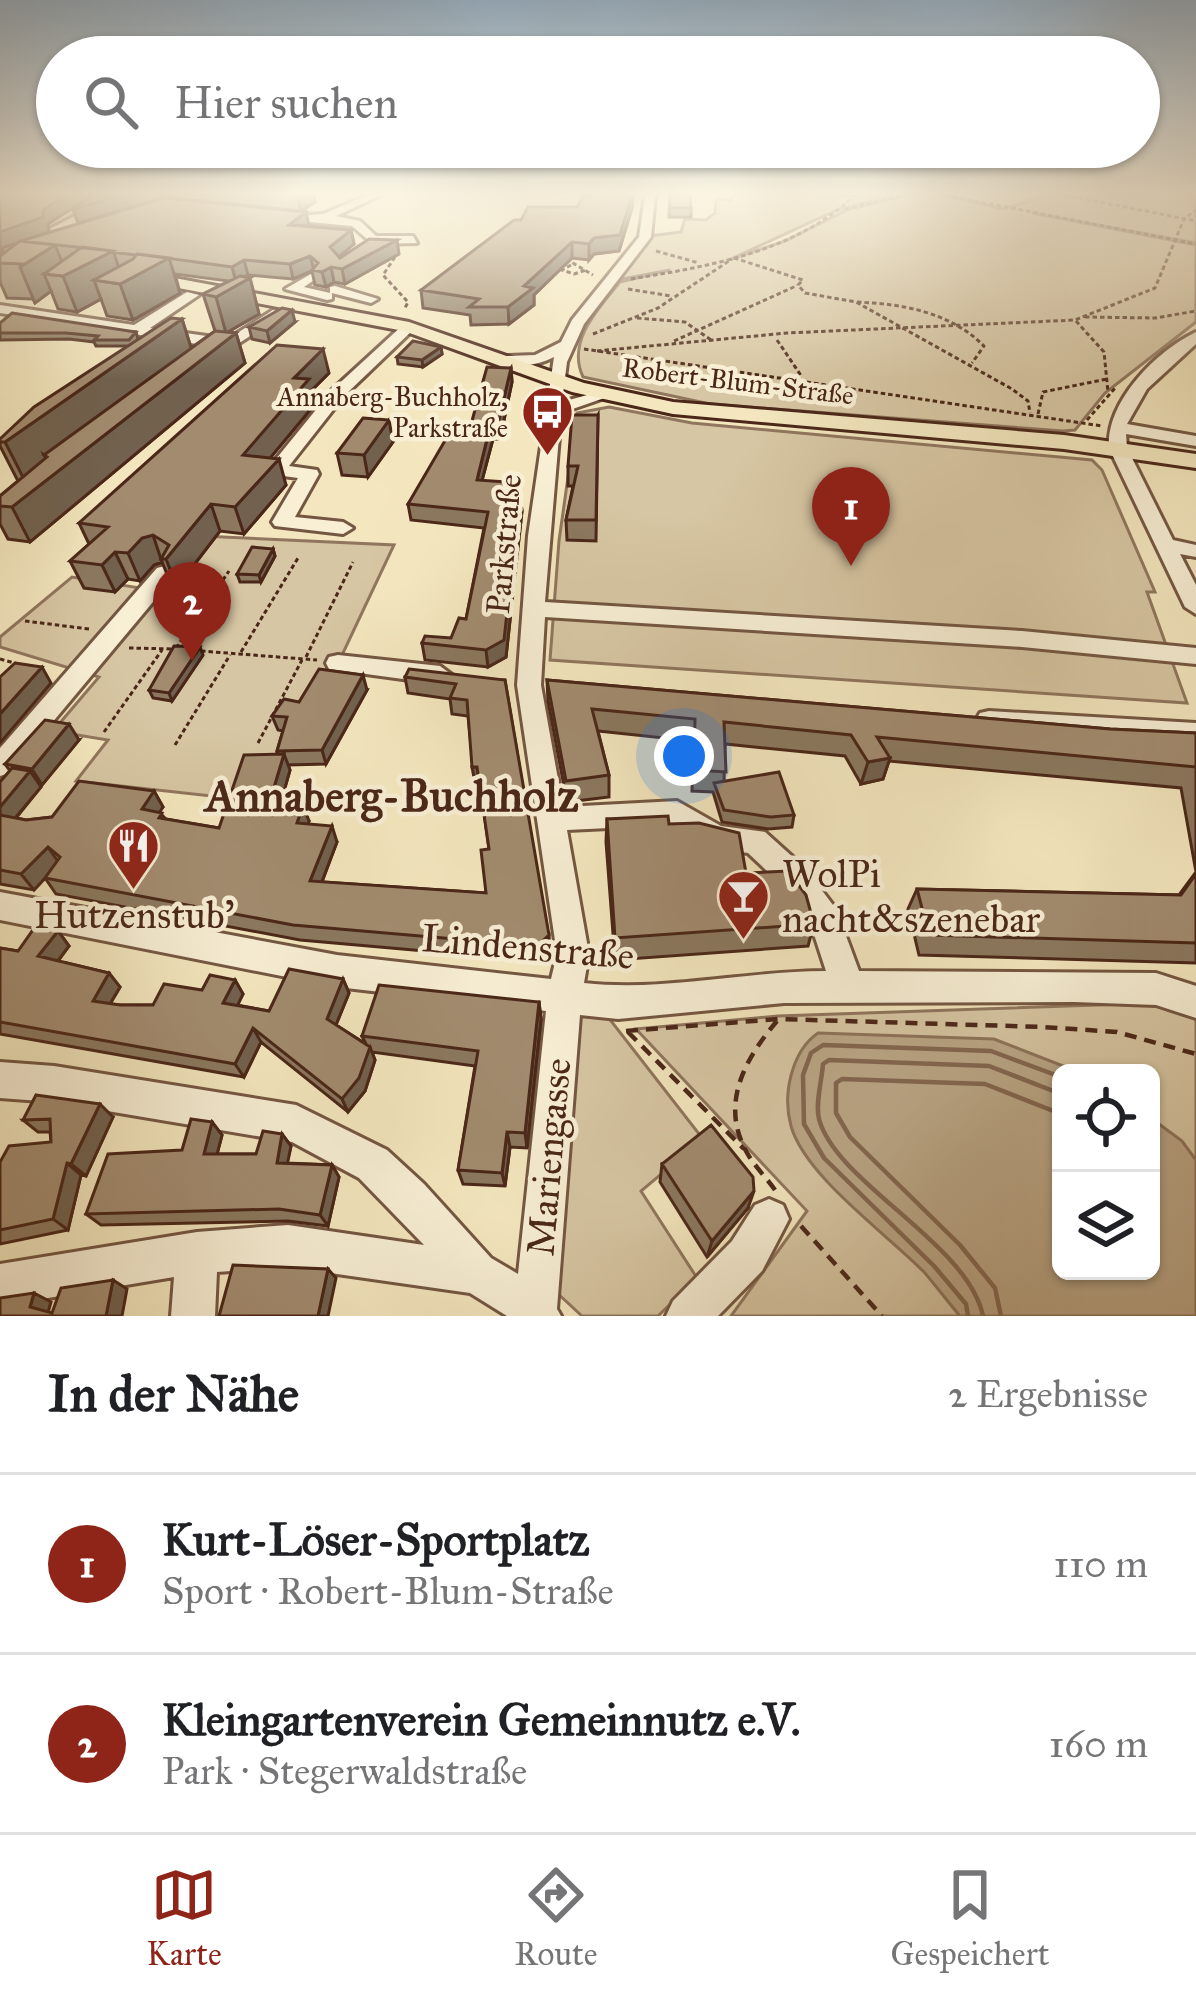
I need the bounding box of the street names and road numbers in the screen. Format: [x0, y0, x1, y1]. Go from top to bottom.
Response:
street label: Robert-Blum-Straße [620, 350, 856, 412]
street label: Parkstraße [478, 472, 530, 616]
street label: Lindenstraße [420, 914, 636, 980]
street label: Mariengasse [516, 1056, 582, 1258]

